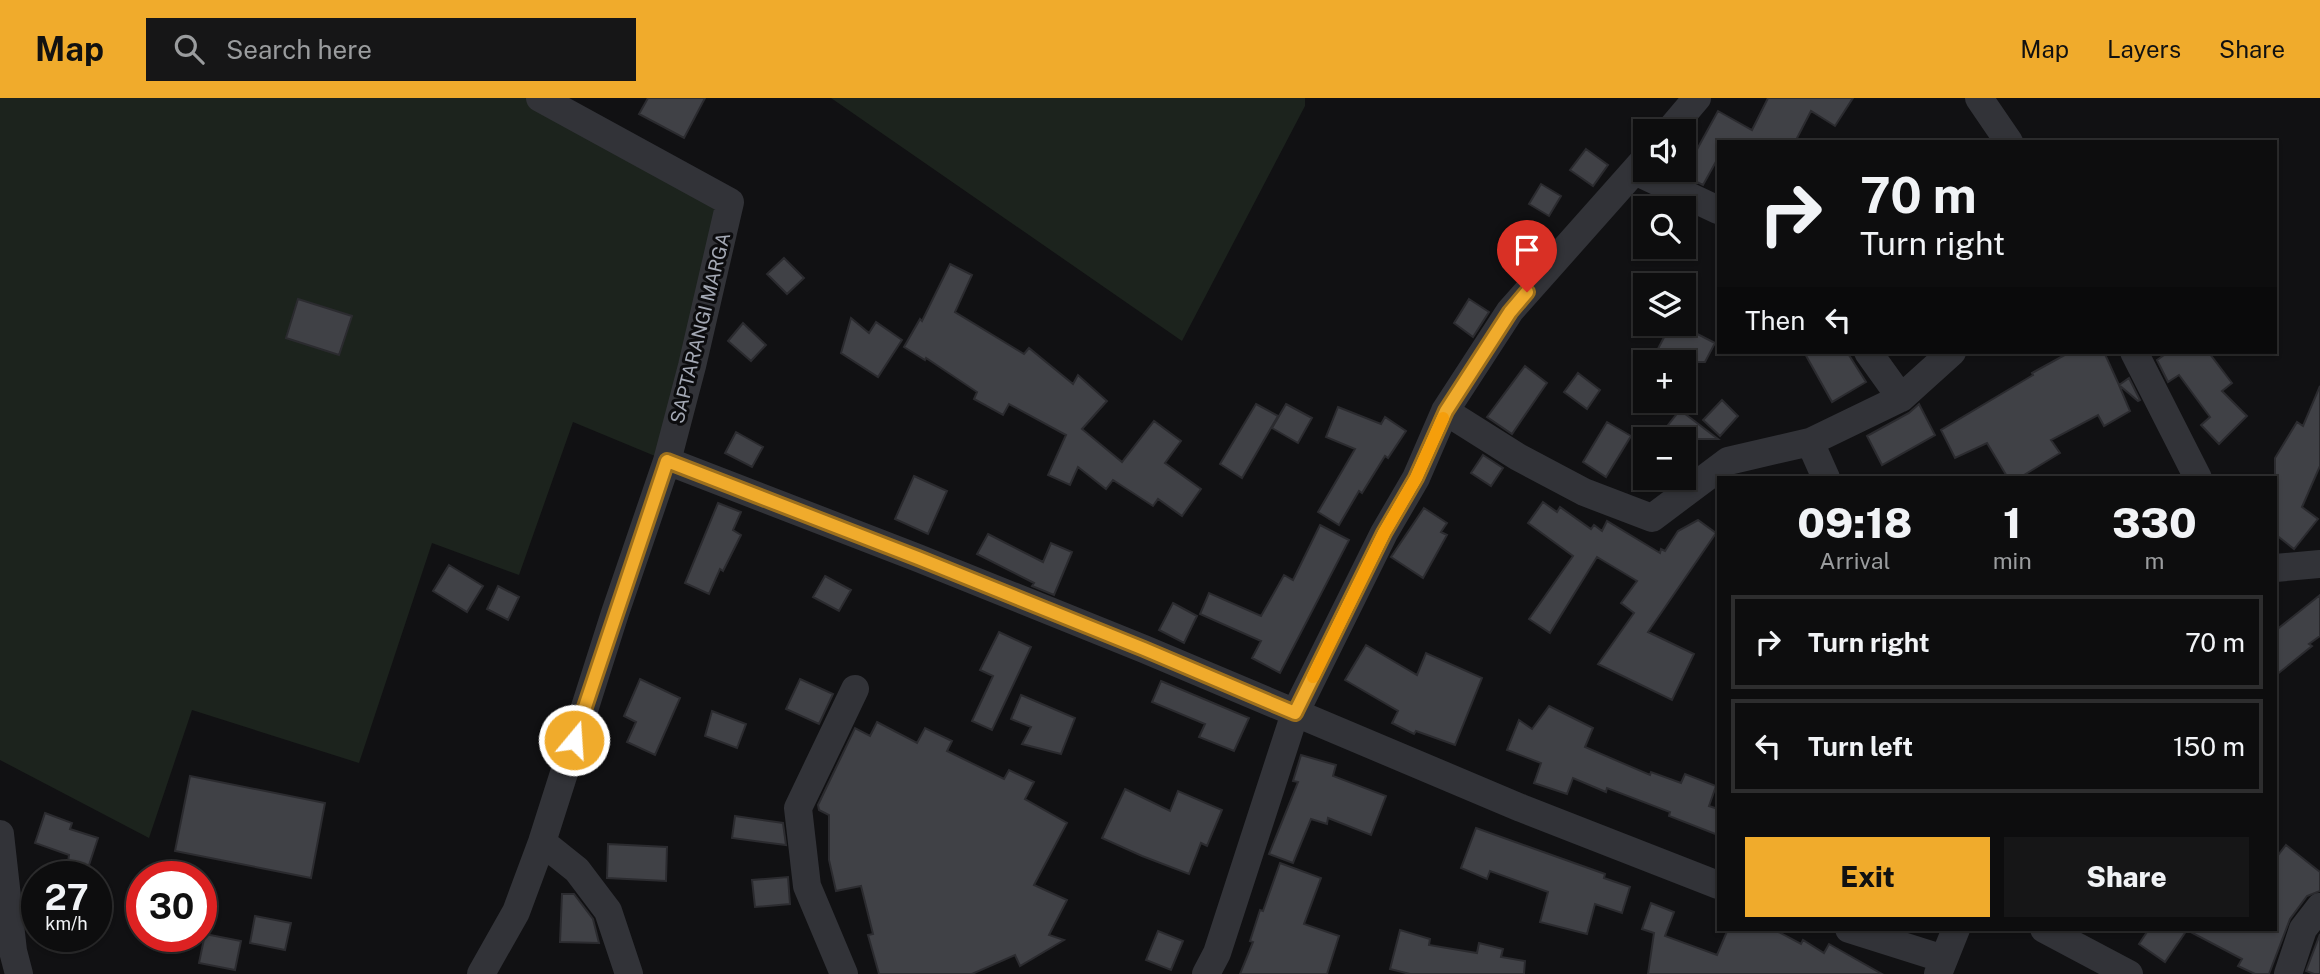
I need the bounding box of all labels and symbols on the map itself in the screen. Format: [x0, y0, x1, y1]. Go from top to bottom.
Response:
pin [1497, 220, 1557, 292]
street label: SAPTARANGI MARGA [666, 230, 734, 426]
position arrow [537, 703, 611, 777]
speed limit sign: 30 [126, 861, 217, 952]

